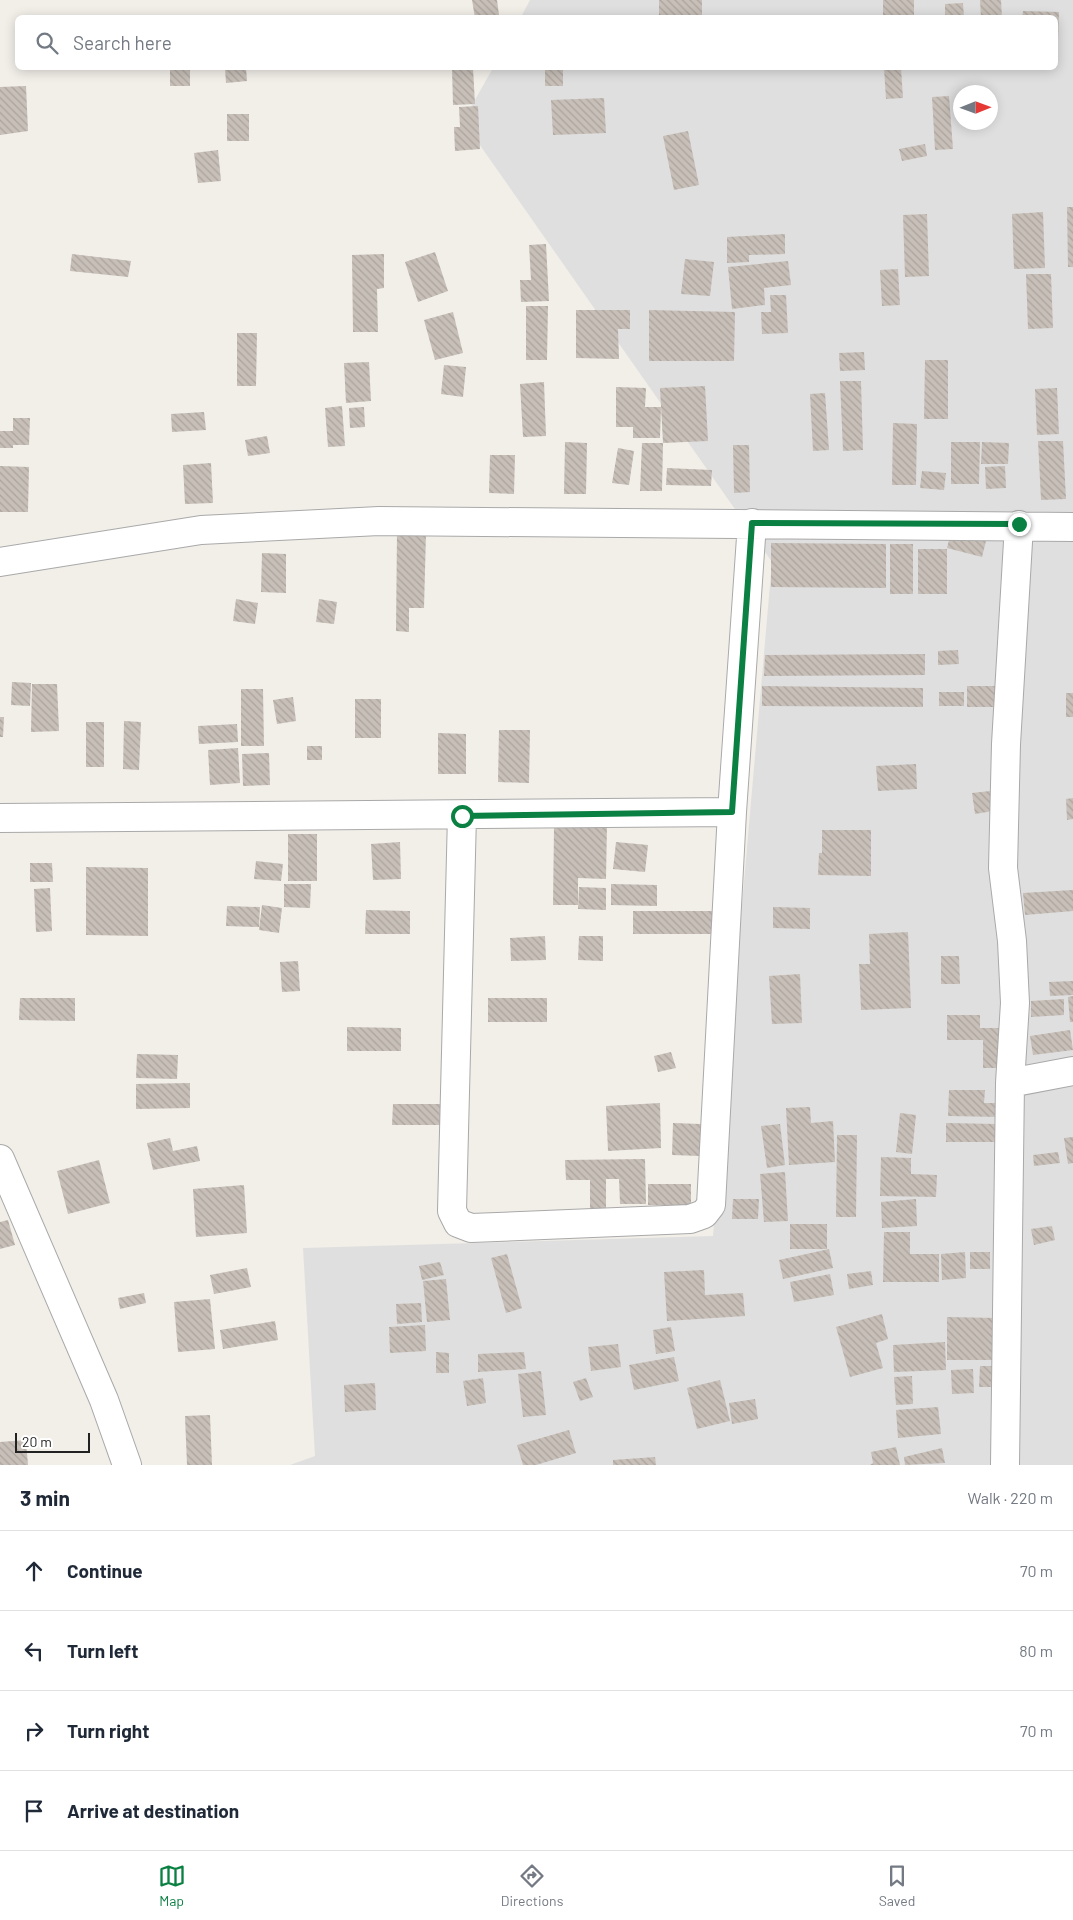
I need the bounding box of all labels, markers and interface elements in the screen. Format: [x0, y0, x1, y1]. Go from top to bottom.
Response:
search box [15, 15, 1058, 70]
icon: search [33, 29, 61, 57]
text: Search here [73, 31, 172, 54]
north arrow [953, 85, 998, 130]
route end [1008, 513, 1031, 536]
route start [451, 805, 474, 828]
scale bar [15, 1430, 90, 1453]
text: 20 m [22, 1433, 52, 1450]
text: 3 min [20, 1485, 70, 1510]
text: Walk · 220 m [967, 1488, 1053, 1507]
icon: ahead [20, 1557, 48, 1585]
text: Continue [67, 1559, 143, 1582]
text: 70 m [1020, 1561, 1053, 1580]
icon: left [20, 1637, 48, 1665]
text: Turn left [67, 1639, 138, 1662]
text: 80 m [1019, 1641, 1053, 1660]
icon: right [20, 1717, 48, 1745]
text: Turn right [67, 1719, 149, 1742]
text: 70 m [1020, 1721, 1053, 1740]
icon: arrive [20, 1797, 48, 1825]
text: Arrive at destination [67, 1799, 239, 1822]
tab: Map [158, 1862, 186, 1909]
tab: Directions [501, 1862, 563, 1909]
tab: Saved [879, 1862, 915, 1909]

